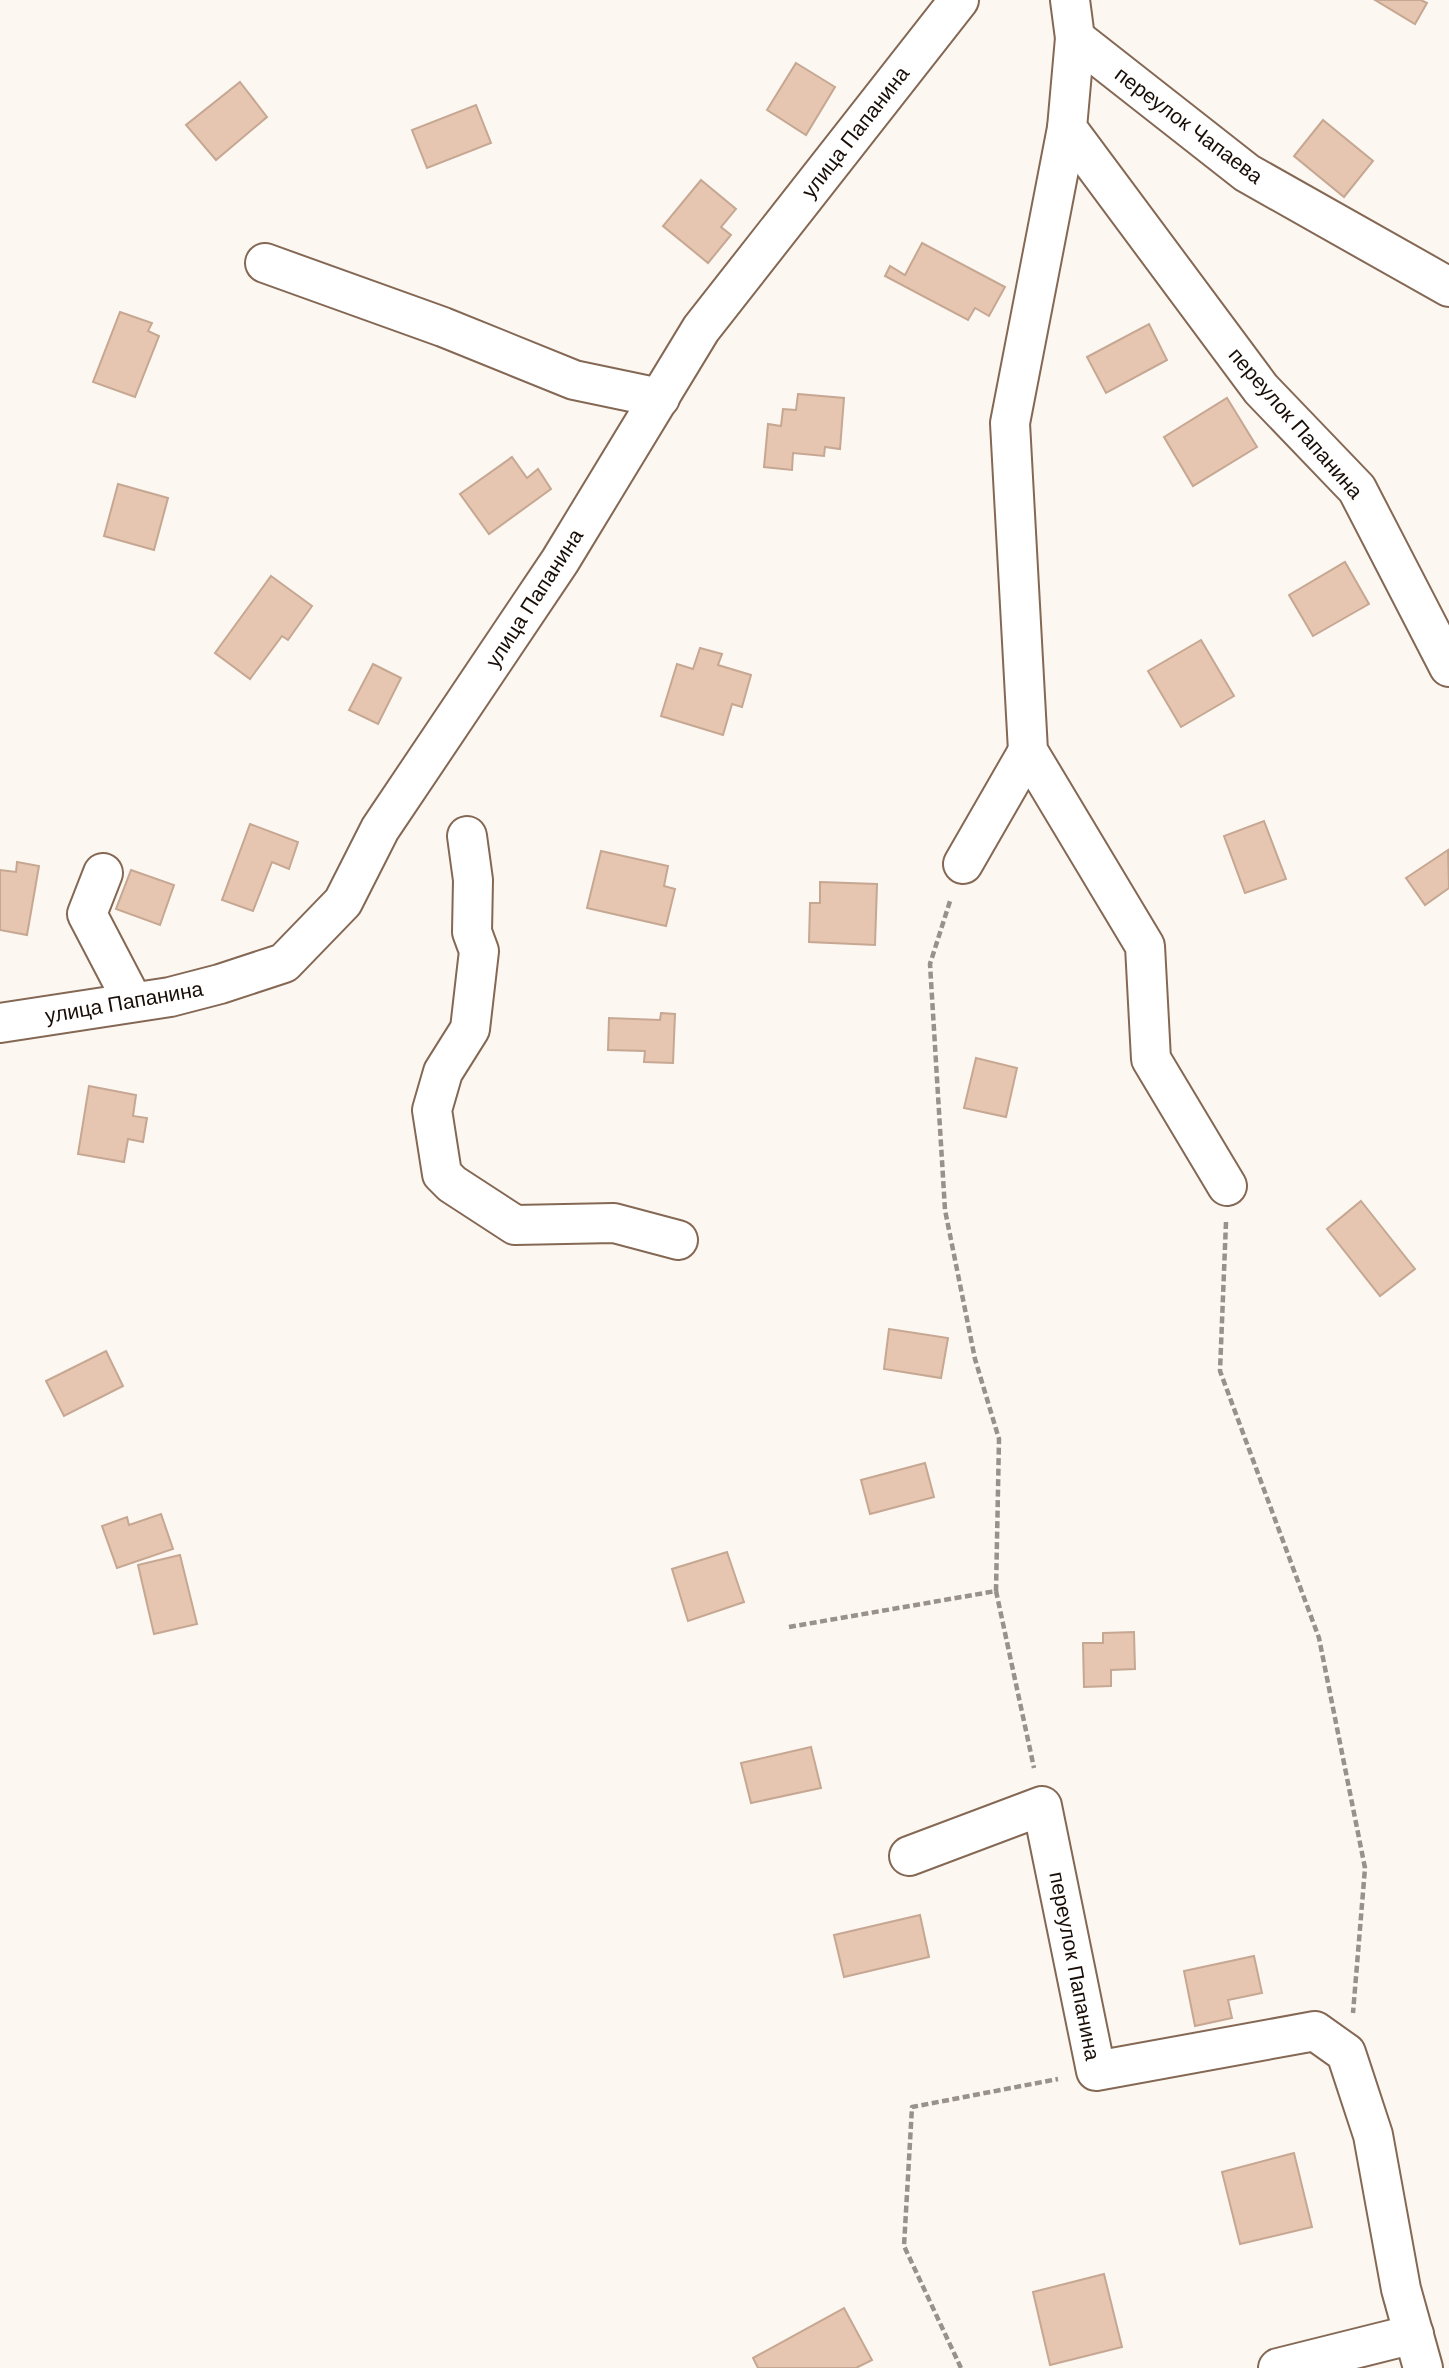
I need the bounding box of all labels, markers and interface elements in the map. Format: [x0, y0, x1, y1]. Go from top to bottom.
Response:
street label: улица Папанина [797, 62, 914, 202]
street label: переулок Чапаева [1111, 62, 1267, 188]
street label: переулок Папанина [1224, 343, 1368, 503]
street label: улица Папанина [481, 524, 587, 671]
street label: улица Папанина [43, 977, 205, 1027]
street label: переулок Папанина [1045, 1870, 1105, 2063]

